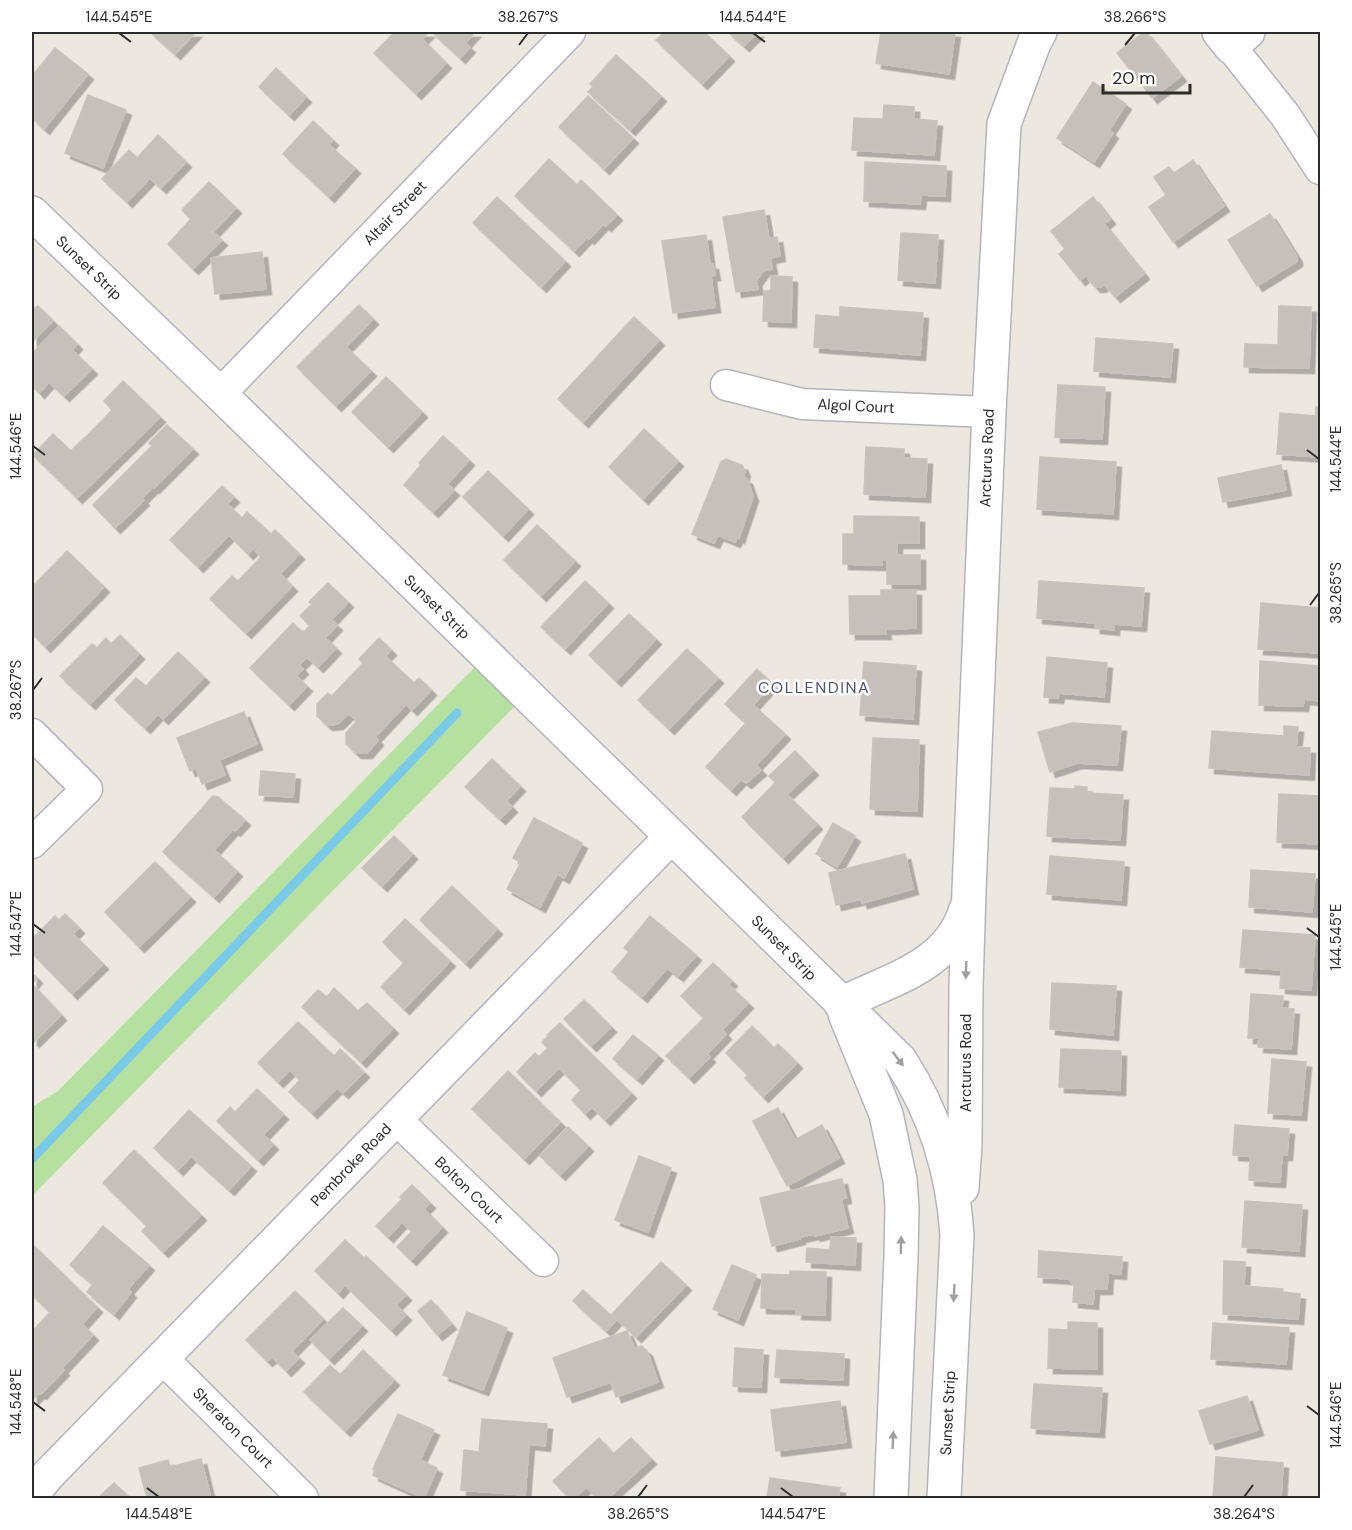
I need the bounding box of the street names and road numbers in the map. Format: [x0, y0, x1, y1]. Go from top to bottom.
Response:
street label: Altair Street [359, 176, 431, 250]
street label: Sunset Strip [52, 231, 126, 305]
street label: Algol Court [817, 394, 895, 418]
street label: Arcturus Road [975, 408, 999, 508]
street label: Sunset Strip [400, 570, 474, 644]
street label: Sunset Strip [747, 911, 821, 985]
street label: Arcturus Road [956, 1014, 976, 1112]
street label: Pembroke Road [306, 1119, 396, 1211]
street label: Bolton Court [430, 1152, 508, 1228]
street label: Sunset Strip [936, 1370, 960, 1456]
street label: Sheraton Court [188, 1383, 278, 1473]

